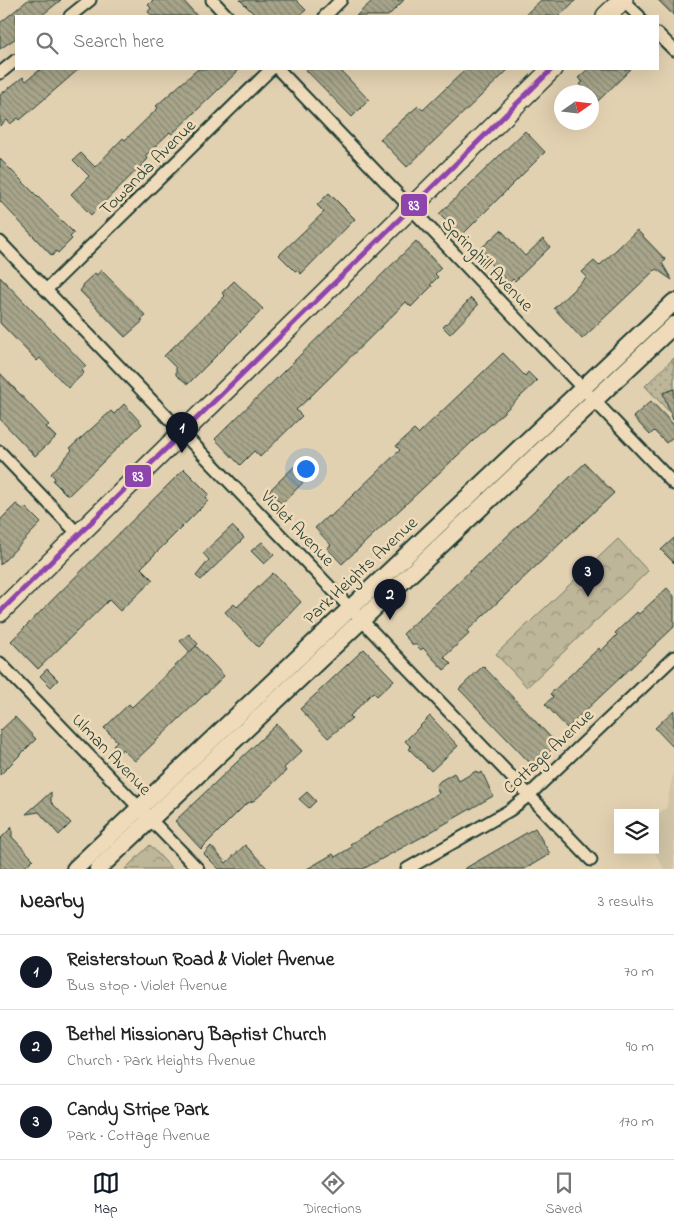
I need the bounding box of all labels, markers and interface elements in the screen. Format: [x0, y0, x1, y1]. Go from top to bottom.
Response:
search box [15, 15, 659, 70]
icon: search [33, 29, 61, 57]
text: Search here [73, 29, 164, 56]
north arrow [554, 85, 599, 130]
street label: Towanda Avenue [94, 113, 203, 223]
line badge: 83 [400, 193, 428, 217]
text: 83 [407, 196, 420, 217]
street label: Springhill Avenue [434, 212, 539, 320]
pin: 1 [166, 412, 198, 453]
your location [293, 456, 319, 482]
line badge: 83 [124, 464, 152, 488]
text: 83 [131, 467, 144, 488]
street label: Violet Avenue [253, 485, 340, 574]
street label: Park Heights Avenue [298, 511, 426, 632]
pin: 3 [572, 556, 604, 597]
pin: 2 [374, 579, 406, 620]
street label: Cottage Avenue [498, 703, 602, 802]
street label: Ulman Avenue [65, 708, 157, 803]
map controls [614, 809, 659, 854]
button: layers [614, 809, 659, 854]
text: Nearby [20, 887, 84, 917]
text: 3 results [598, 890, 654, 914]
text: Reisterstown Road & Violet Avenue [67, 947, 334, 974]
text: 1 [33, 960, 39, 984]
text: 70 m [624, 960, 654, 984]
text: Bus stop · Violet Avenue [67, 974, 227, 998]
text: Bethel Missionary Baptist Church [67, 1022, 326, 1049]
text: 2 [32, 1035, 40, 1059]
text: 90 m [626, 1035, 654, 1059]
text: Church · Park Heights Avenue [67, 1049, 255, 1073]
text: Candy Stripe Park [67, 1097, 209, 1124]
text: 3 [33, 1110, 39, 1134]
text: 170 m [619, 1110, 654, 1134]
text: Park · Cottage Avenue [67, 1124, 210, 1148]
tab: Map [92, 1169, 120, 1220]
tab: Directions [304, 1169, 362, 1220]
tab: Saved [546, 1169, 582, 1220]

